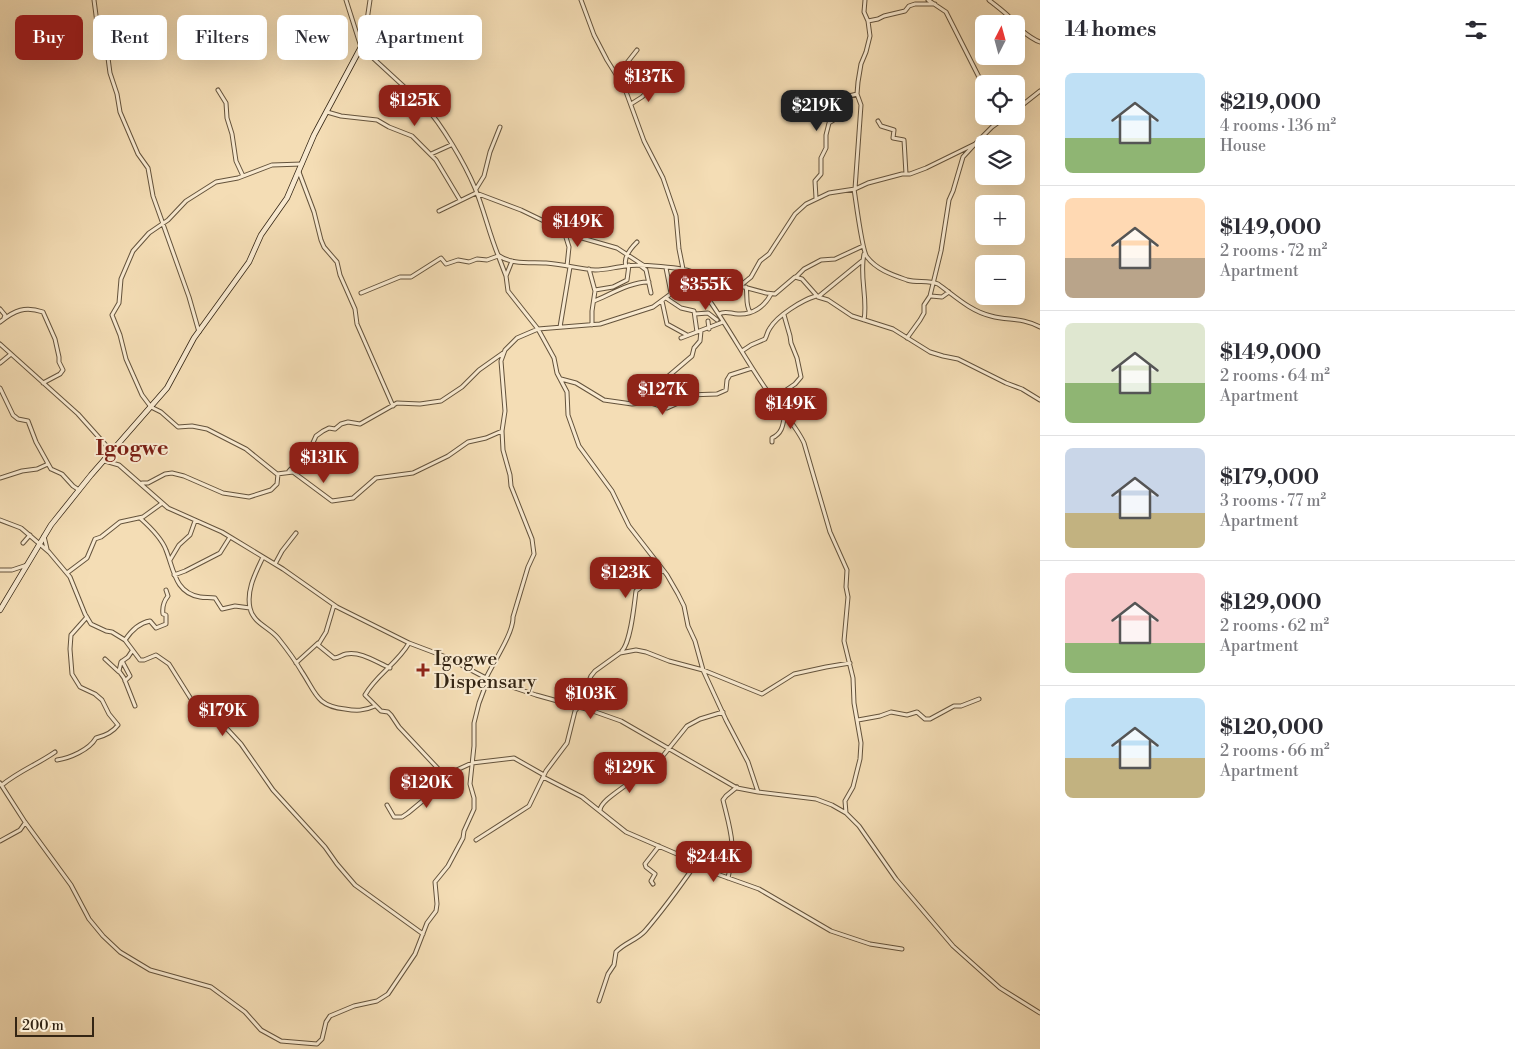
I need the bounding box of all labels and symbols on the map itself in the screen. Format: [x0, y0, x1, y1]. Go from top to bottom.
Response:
north arrow [975, 15, 1025, 65]
pin: $137K [614, 61, 684, 103]
pin: $125K [380, 84, 450, 127]
pin: $219K [782, 90, 852, 132]
pin: $149K [543, 206, 613, 248]
pin: $355K [671, 268, 741, 311]
pin: $127K [628, 374, 698, 416]
pin: $149K [756, 388, 826, 430]
district label: Igogwe [95, 435, 169, 462]
pin: $131K [289, 442, 359, 484]
pin: $123K [591, 556, 661, 599]
place label: Igogwe Dispensary [434, 647, 537, 695]
marker: Igogwe Dispensary [416, 663, 430, 677]
pin: $103K [556, 678, 626, 720]
pin: $179K [188, 694, 258, 737]
pin: $129K [595, 752, 665, 794]
pin: $120K [392, 766, 462, 809]
pin: $244K [679, 840, 749, 883]
scale bar [15, 1014, 94, 1037]

